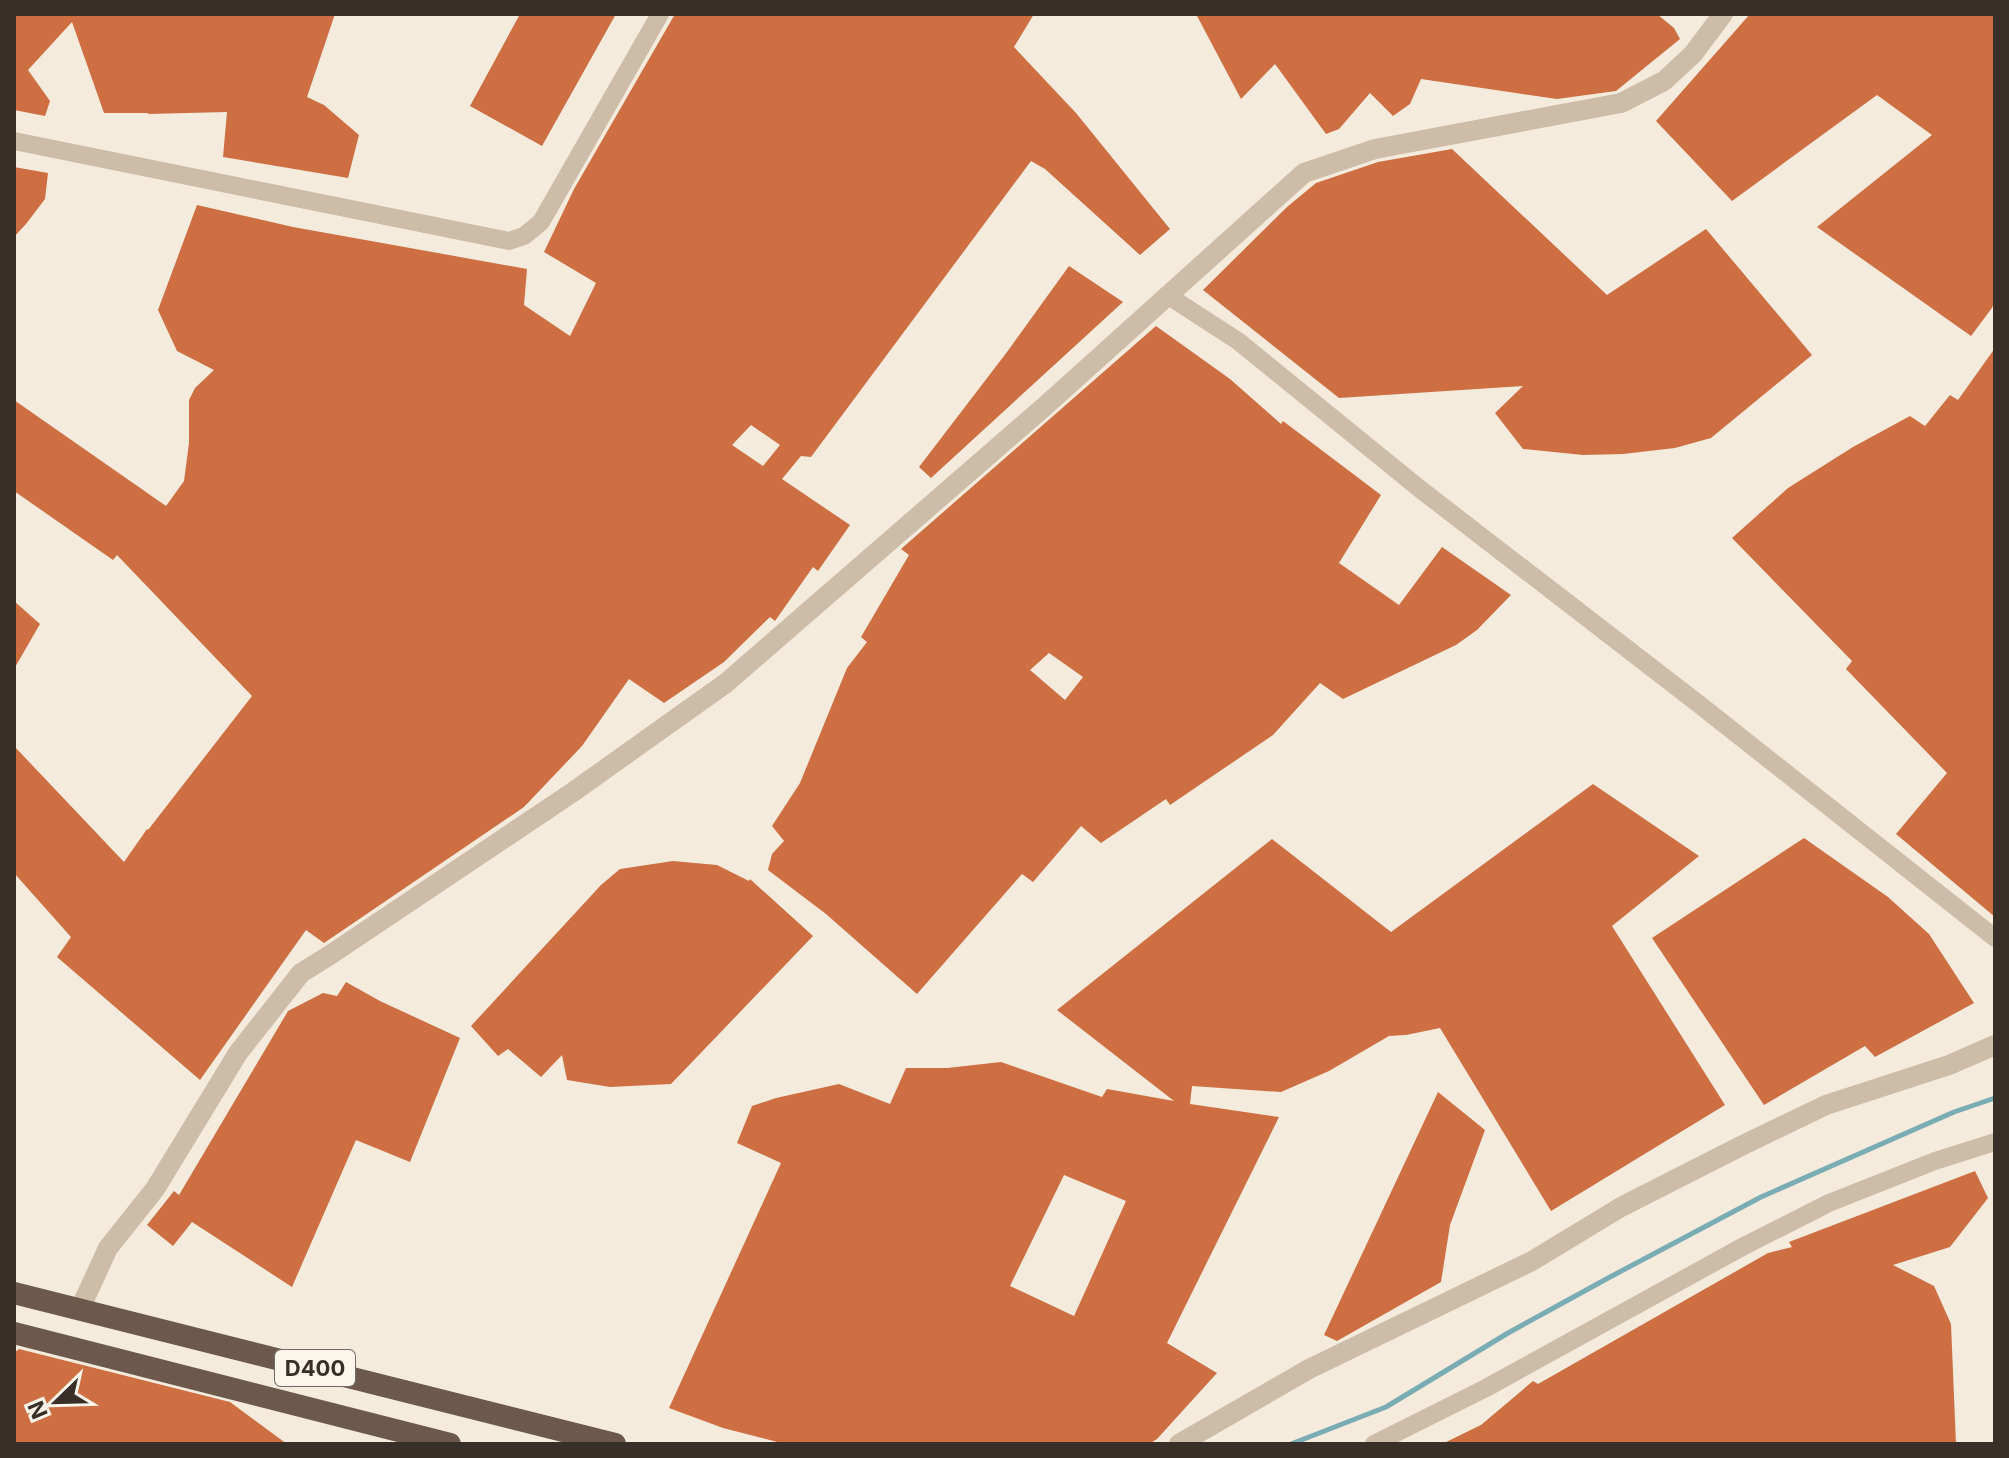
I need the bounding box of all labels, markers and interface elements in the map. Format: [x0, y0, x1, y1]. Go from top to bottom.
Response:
road number: D400 [275, 1350, 355, 1386]
north arrow [16, 1362, 96, 1442]
text: N [22, 1397, 53, 1423]

